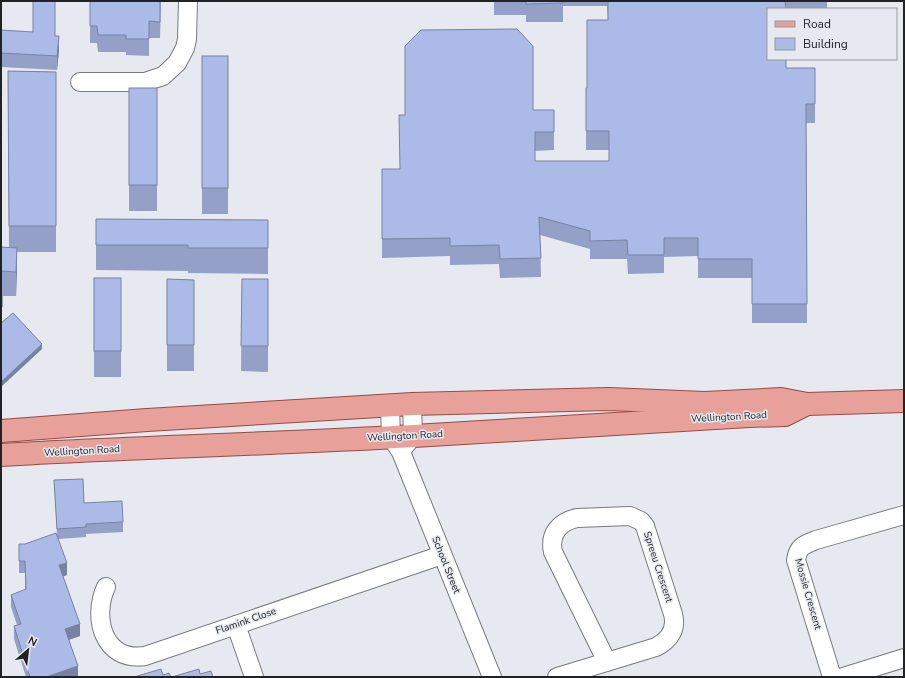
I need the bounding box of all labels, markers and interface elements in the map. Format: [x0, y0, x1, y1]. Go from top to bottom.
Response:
legend [767, 8, 897, 60]
text: Road [803, 16, 831, 32]
text: Building [803, 36, 848, 52]
street label: Wellington Road [691, 408, 768, 426]
street label: Wellington Road [367, 427, 444, 445]
street label: Wellington Road [44, 442, 121, 460]
street label: Spreeu Crescent [640, 530, 676, 605]
street label: School Street [428, 534, 464, 596]
street label: Mossie Crescent [791, 557, 825, 632]
street label: Flamink Close [214, 604, 278, 638]
north arrow [8, 630, 48, 670]
text: N [25, 633, 40, 650]

